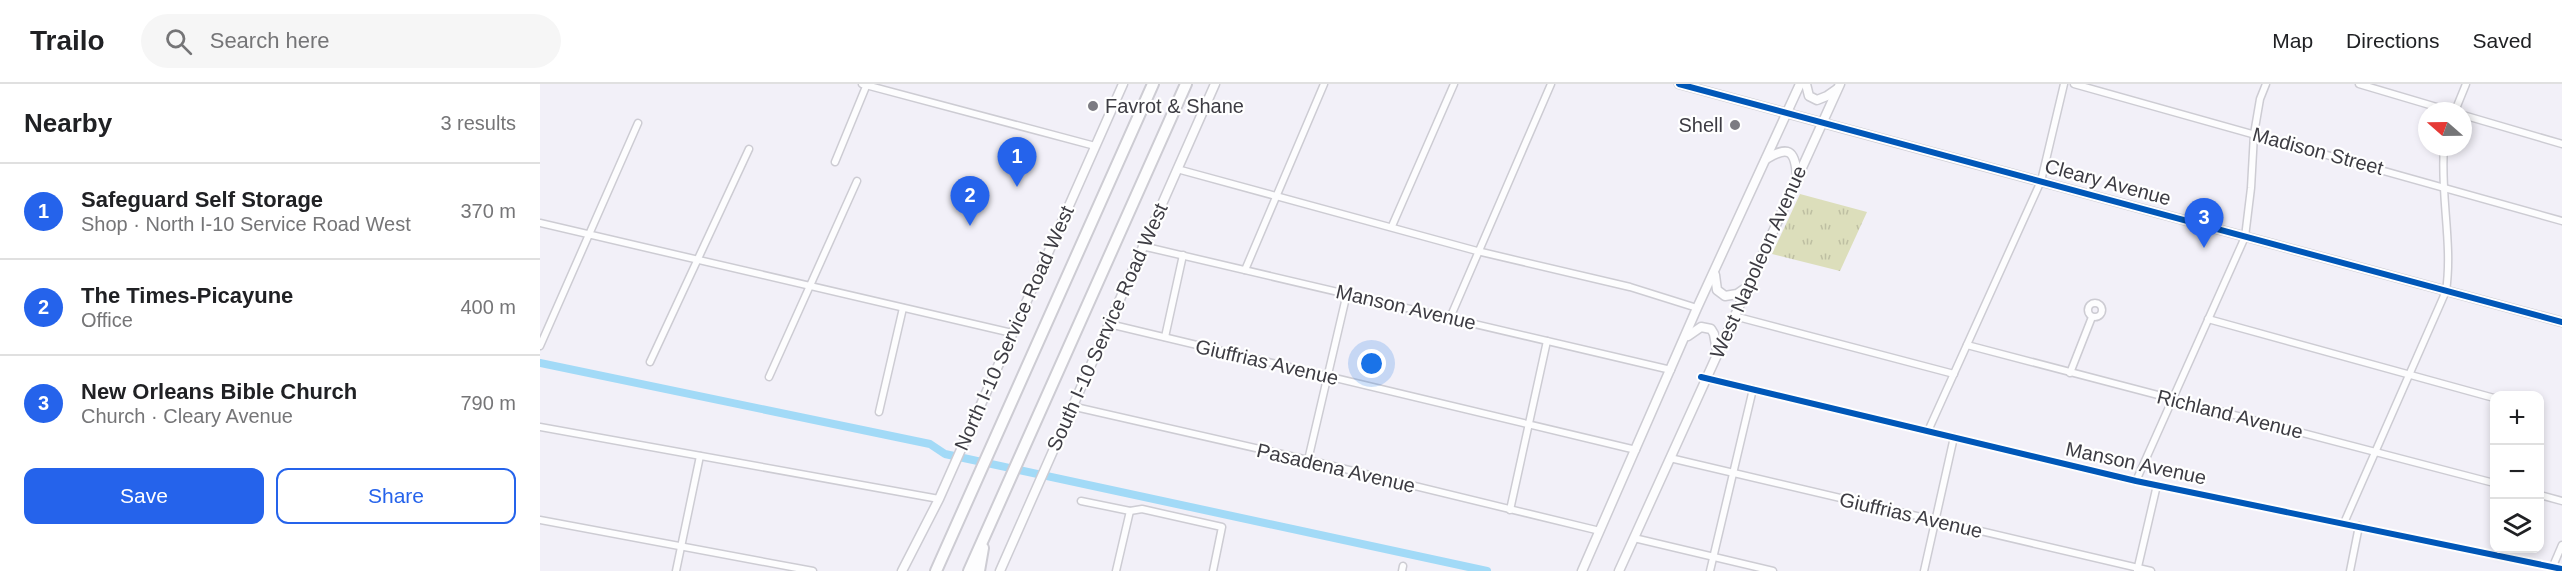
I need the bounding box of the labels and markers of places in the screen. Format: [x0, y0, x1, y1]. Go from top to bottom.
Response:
place label: Favrot & Shane [1105, 95, 1244, 117]
marker: Favrot & Shane [1086, 99, 1100, 113]
place label: Shell [1679, 114, 1723, 136]
marker: Shell [1728, 118, 1742, 132]
pin: 1 [998, 138, 1036, 187]
pin: 2 [950, 176, 990, 226]
pin: 3 [2184, 198, 2224, 248]

